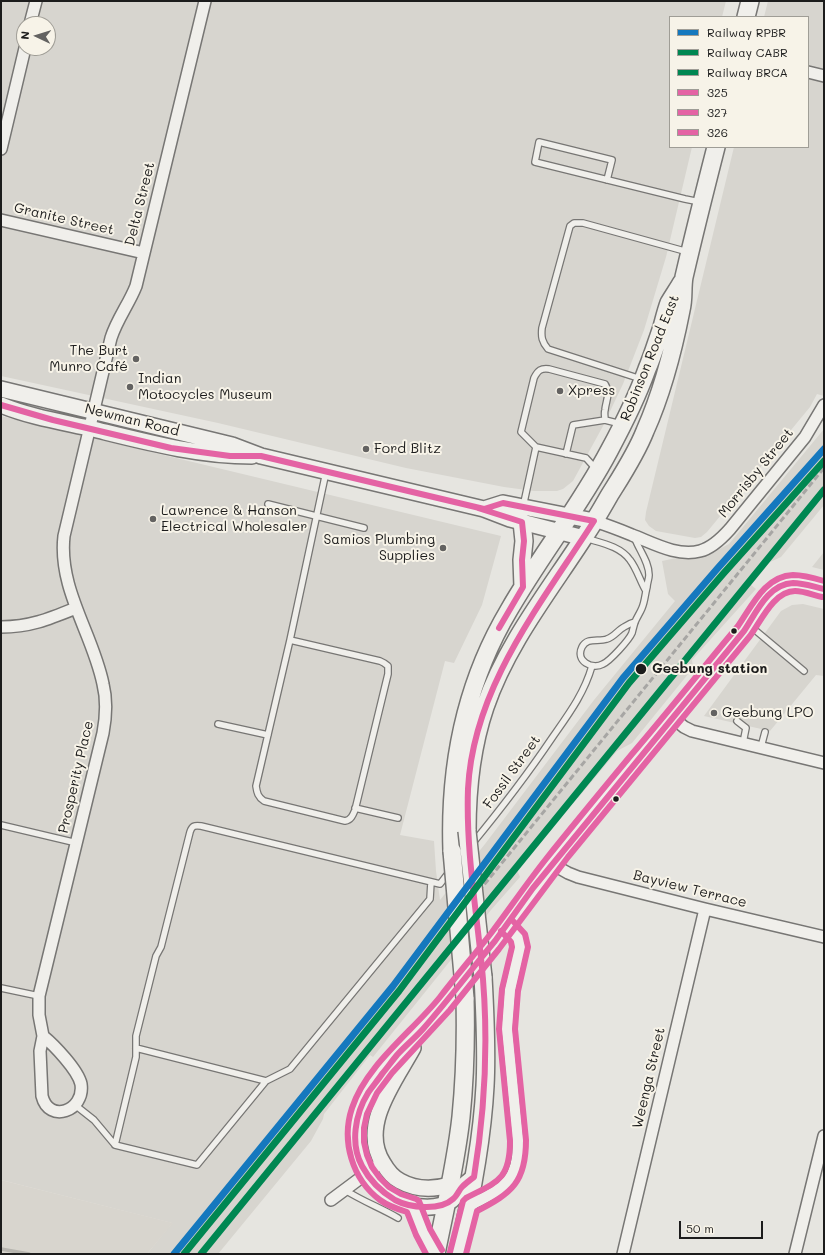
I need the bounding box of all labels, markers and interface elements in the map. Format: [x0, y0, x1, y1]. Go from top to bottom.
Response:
north arrow [16, 16, 56, 56]
legend [669, 16, 809, 148]
text: Railway RPBR [707, 24, 786, 40]
text: N [17, 31, 32, 40]
text: Railway CABR [707, 44, 788, 60]
text: Railway BRCA [707, 64, 788, 80]
text: 325 [707, 84, 728, 100]
text: 327 [707, 104, 727, 120]
text: 326 [707, 124, 728, 140]
street label: Delta Street [121, 160, 159, 248]
street label: Granite Street [12, 199, 116, 239]
street label: Robinson Road East [617, 292, 683, 424]
place label: The Burt Munro Café [49, 343, 128, 376]
marker: The Burt Munro Café [131, 354, 141, 364]
place label: Indian Motocycles Museum [138, 371, 272, 404]
marker: Indian Motocycles Museum [125, 382, 135, 392]
place label: Xpress [568, 383, 615, 399]
marker: Xpress [555, 386, 565, 396]
street label: Newman Road [83, 400, 181, 440]
street label: Morrisby Street [715, 425, 797, 521]
place label: Ford Blitz [374, 441, 441, 457]
marker: Ford Blitz [361, 444, 371, 454]
place label: Lawrence & Hanson Electrical Wholesaler [161, 503, 307, 536]
marker: Lawrence & Hanson Electrical Wholesaler [148, 514, 158, 524]
place label: Samios Plumbing Supplies [323, 532, 435, 564]
marker: Samios Plumbing Supplies [438, 543, 448, 553]
unlabelled marker [729, 626, 739, 636]
place label: Geebung station [652, 661, 767, 677]
marker: Geebung station [634, 662, 648, 676]
place label: Geebung LPO [722, 705, 814, 721]
marker: Geebung LPO [709, 708, 719, 718]
street label: Prosperity Place [55, 719, 97, 835]
street label: Fossil Street [480, 732, 544, 812]
unlabelled marker [611, 794, 621, 804]
street label: Bayview Terrace [631, 867, 749, 911]
street label: Weenga Street [629, 1026, 669, 1130]
scale bar [681, 1213, 765, 1239]
text: 50 m [686, 1220, 714, 1236]

